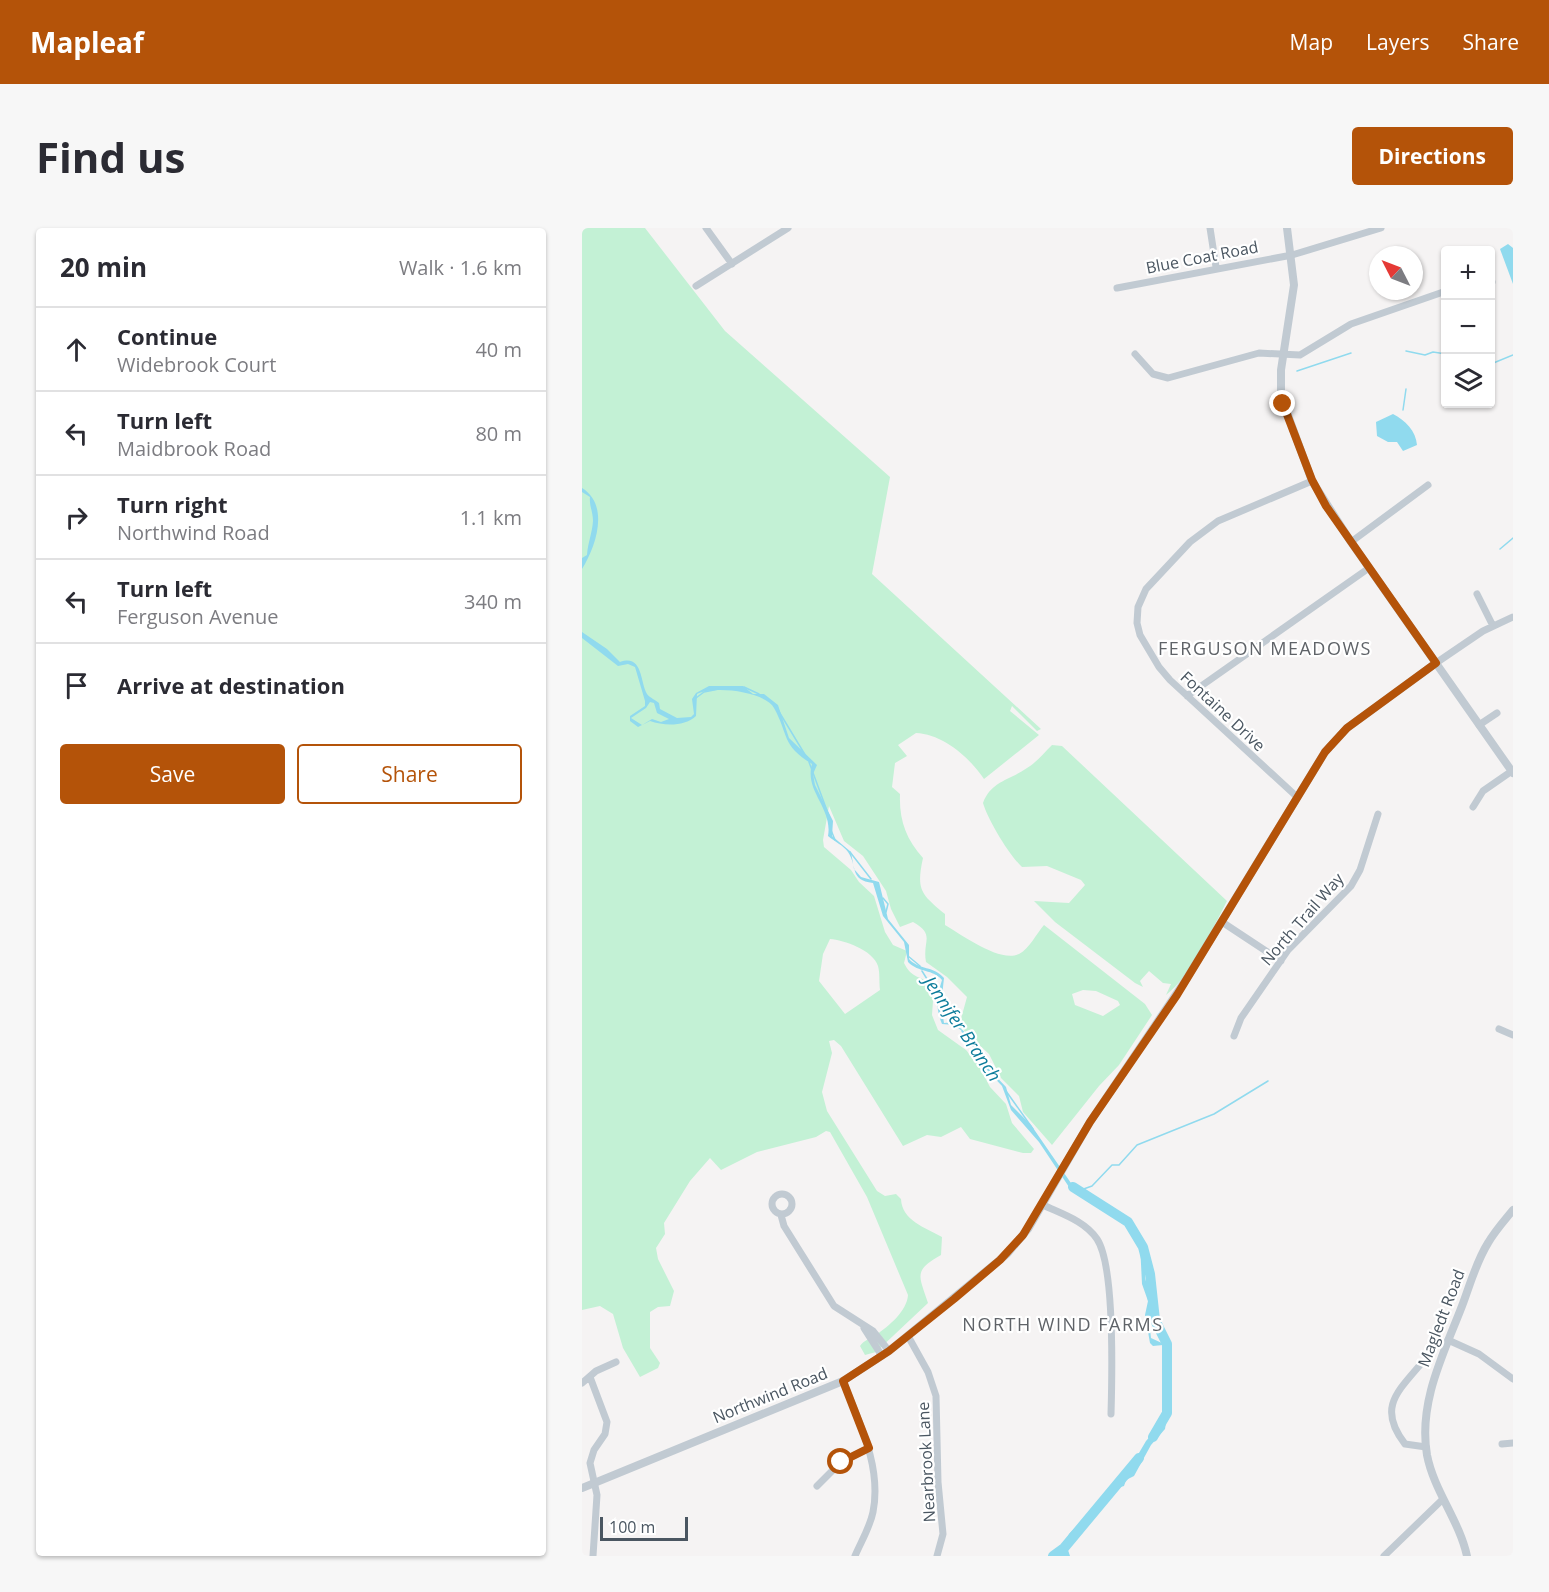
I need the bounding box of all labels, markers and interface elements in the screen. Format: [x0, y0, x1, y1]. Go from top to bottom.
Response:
text: Mapleaf [30, 23, 144, 61]
text: Map [1290, 28, 1333, 56]
text: Layers [1366, 28, 1430, 56]
text: Share [1463, 28, 1519, 56]
button: Directions [1352, 127, 1513, 185]
text: Find us [36, 128, 185, 185]
street label: Blue Coat Road [1144, 235, 1260, 279]
north arrow [1369, 246, 1423, 300]
map controls [1441, 246, 1495, 408]
button: + [1441, 246, 1495, 300]
text: 20 min [60, 249, 147, 285]
text: Walk · 1.6 km [399, 254, 522, 281]
button: − [1441, 300, 1495, 354]
text: Continue [117, 321, 217, 351]
icon: ahead [60, 333, 93, 366]
text: 40 m [475, 336, 522, 363]
text: Widebrook Court [117, 351, 276, 378]
button: layers [1441, 354, 1495, 408]
route end [1269, 390, 1295, 416]
text: Turn left [117, 405, 212, 435]
icon: left [60, 417, 93, 450]
text: 80 m [475, 420, 522, 447]
text: Maidbrook Road [117, 435, 271, 462]
text: Turn right [117, 489, 228, 519]
icon: right [60, 501, 93, 534]
text: 1.1 km [460, 504, 522, 531]
text: Northwind Road [117, 519, 270, 546]
text: Turn left [117, 573, 212, 603]
icon: left [60, 585, 93, 618]
text: 340 m [464, 588, 522, 615]
text: Ferguson Avenue [117, 603, 279, 630]
district label: FERGUSON MEADOWS [1158, 636, 1372, 660]
street label: Fontaine Drive [1176, 666, 1270, 756]
icon: arrive [60, 669, 93, 702]
text: Arrive at destination [117, 670, 345, 700]
button: Save [60, 744, 285, 804]
button: Share [297, 744, 522, 804]
street label: North Trail Way [1256, 867, 1349, 970]
water label: Jennifer Branch [917, 968, 1007, 1086]
street label: Magledt Road [1412, 1266, 1470, 1370]
district label: NORTH WIND FARMS [962, 1312, 1164, 1336]
street label: Northwind Road [709, 1362, 831, 1428]
street label: Nearbrook Lane [912, 1401, 940, 1523]
route start [827, 1448, 853, 1474]
scale bar [600, 1514, 688, 1542]
text: 100 m [609, 1516, 655, 1538]

